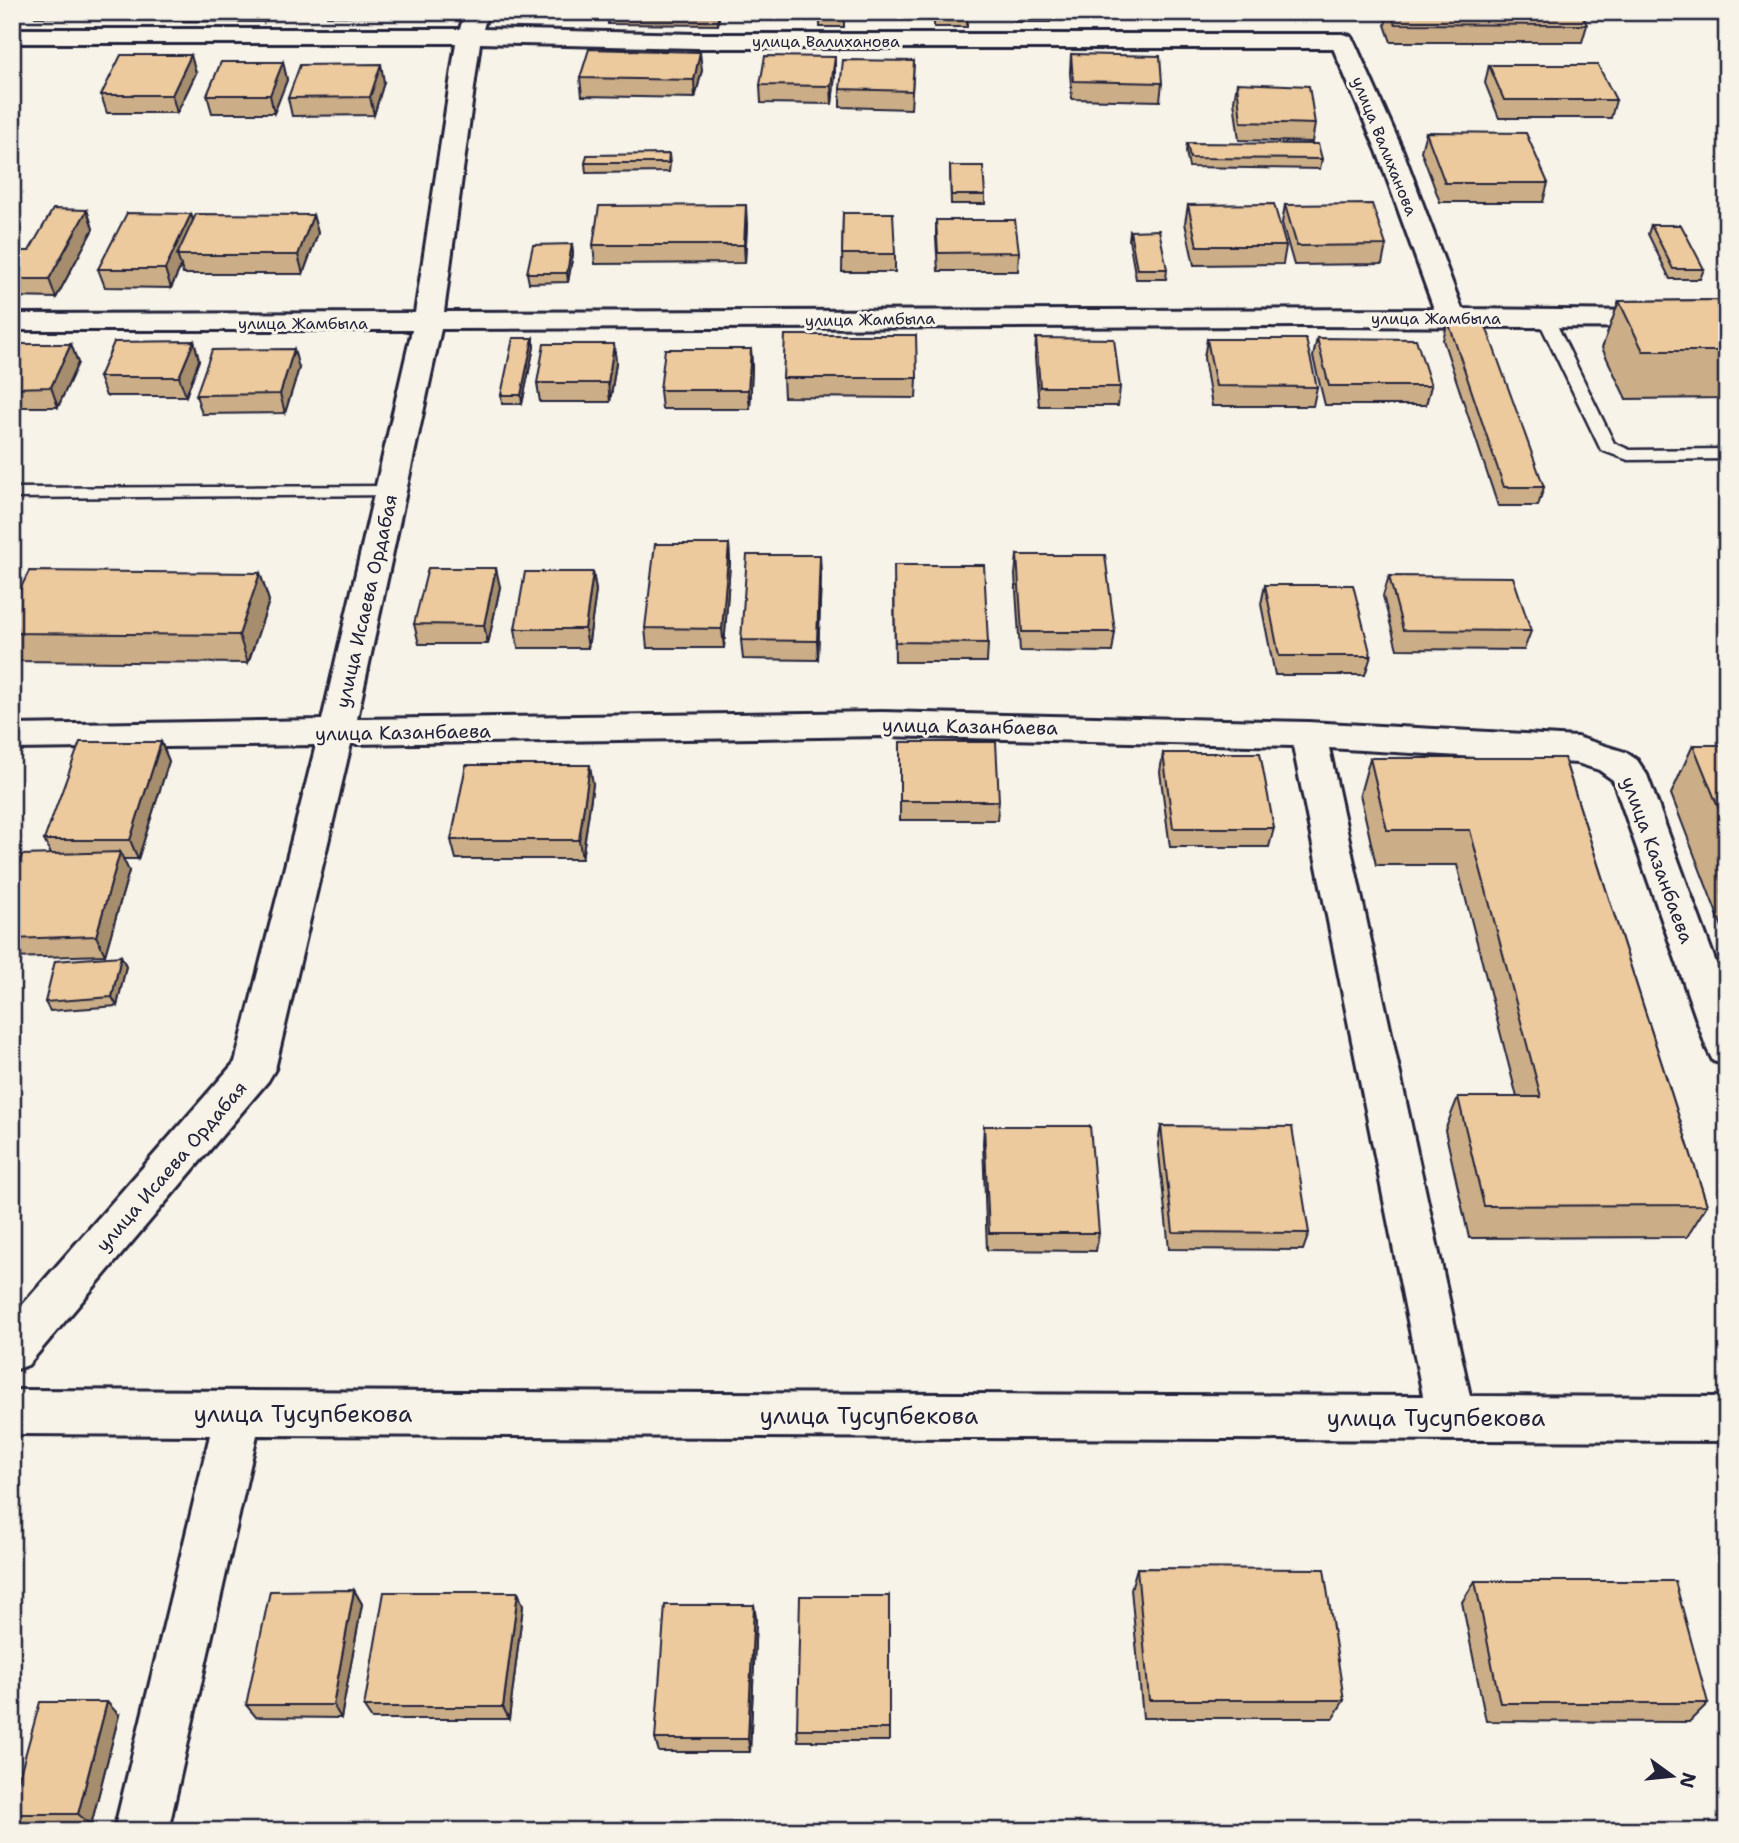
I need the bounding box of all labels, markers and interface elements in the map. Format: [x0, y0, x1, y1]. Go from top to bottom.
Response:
street label: улица Валиханова [752, 31, 900, 52]
street label: улица Валиханова [1347, 74, 1422, 219]
street label: улица Жамбыла [805, 308, 935, 331]
street label: улица Жамбыла [1371, 308, 1501, 329]
street label: улица Жамбыла [238, 313, 368, 334]
street label: улица Исаева Ордабая [330, 492, 403, 710]
street label: улица Казанбаева [882, 712, 1058, 741]
street label: улица Казанбаева [315, 718, 491, 747]
street label: улица Казанбаева [1616, 773, 1699, 947]
street label: улица Исаева Ордабая [90, 1076, 252, 1257]
street label: улица Тусупбекова [194, 1399, 412, 1429]
street label: улица Тусупбекова [760, 1401, 978, 1431]
street label: улица Тусупбекова [1327, 1403, 1545, 1433]
north arrow [1638, 1742, 1708, 1812]
text: N [1674, 1770, 1702, 1791]

